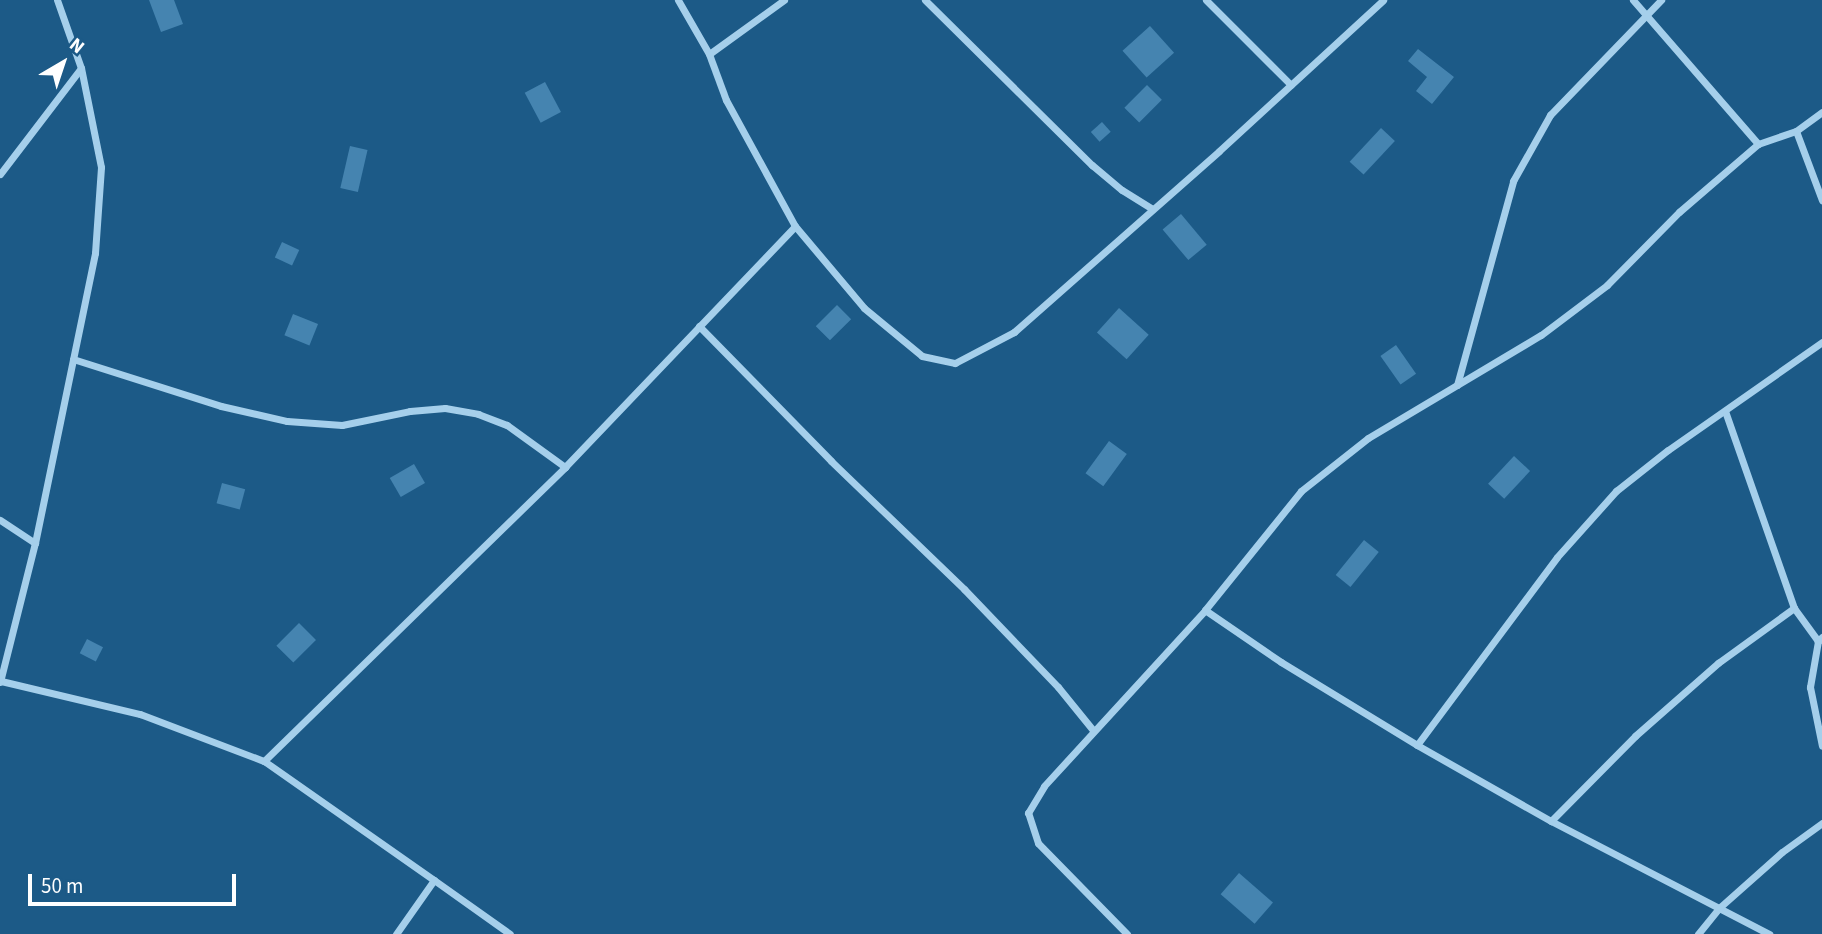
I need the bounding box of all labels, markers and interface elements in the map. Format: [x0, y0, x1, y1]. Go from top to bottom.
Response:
north arrow [28, 28, 98, 98]
text: N [63, 32, 90, 61]
scale bar [32, 860, 240, 904]
text: 50 m [41, 871, 83, 901]

